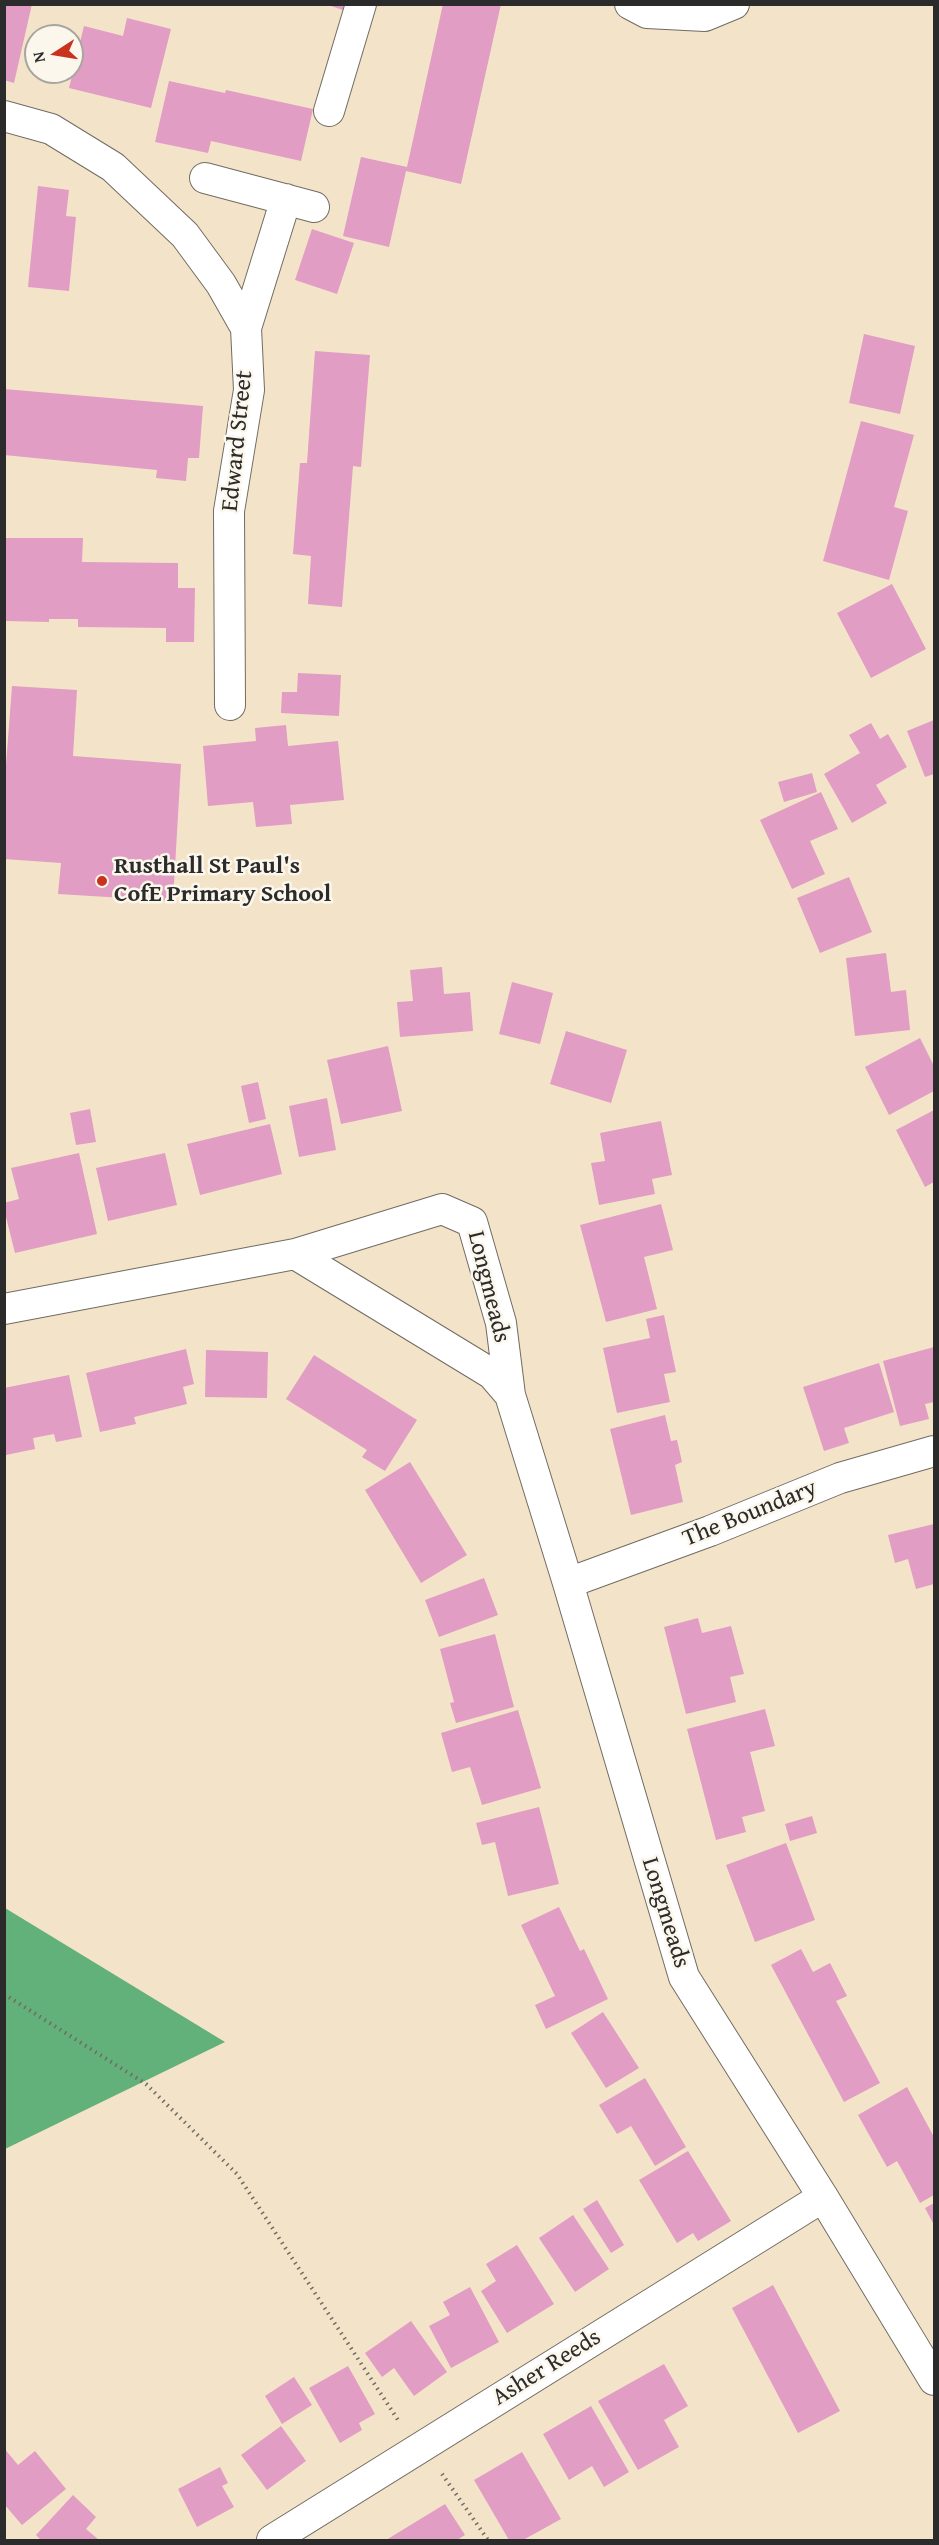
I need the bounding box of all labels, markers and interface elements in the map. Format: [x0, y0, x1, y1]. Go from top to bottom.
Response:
north arrow [24, 24, 84, 84]
text: N [26, 50, 51, 65]
street label: Edward Street [216, 369, 260, 513]
place label: Rusthall St Paul's CofE Primary School [114, 853, 331, 909]
marker: Rusthall St Paul's CofE Primary School [95, 874, 109, 888]
street label: Longmeads [460, 1228, 516, 1346]
street label: The Boundary [679, 1474, 821, 1554]
street label: Longmeads [635, 1854, 695, 1972]
street label: Asher Reeds [487, 2323, 607, 2413]

